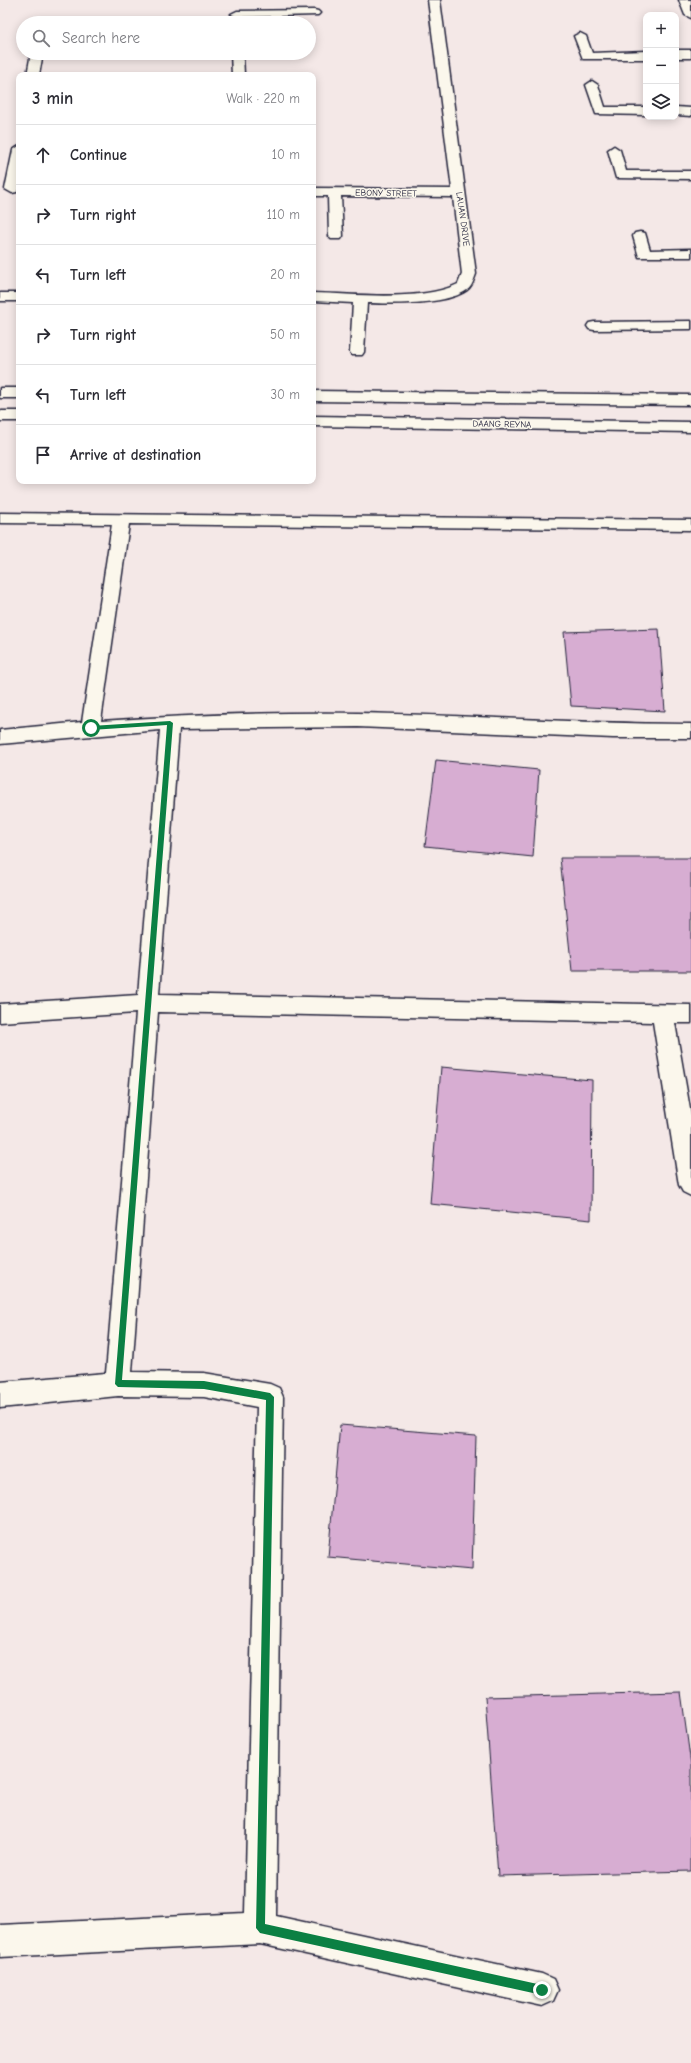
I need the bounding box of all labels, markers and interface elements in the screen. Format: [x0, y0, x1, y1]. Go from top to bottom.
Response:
map controls [643, 12, 679, 120]
button: + [643, 12, 679, 48]
search box [16, 16, 316, 60]
icon: search [30, 27, 52, 49]
text: Search here [62, 29, 140, 47]
button: − [643, 48, 679, 84]
button: layers [643, 84, 679, 120]
text: 3 min [32, 89, 73, 108]
text: Walk · 220 m [226, 91, 300, 106]
icon: ahead [32, 144, 54, 166]
text: Continue [70, 146, 127, 164]
text: 10 m [272, 147, 300, 162]
street label: EBONY STREET [355, 187, 417, 199]
street label: LAUAN DRIVE [454, 191, 472, 247]
icon: right [32, 204, 54, 226]
text: Turn right [70, 206, 136, 224]
text: 110 m [267, 207, 300, 222]
icon: left [32, 264, 54, 286]
text: Turn left [70, 266, 126, 284]
text: 20 m [270, 267, 300, 282]
icon: right [32, 324, 54, 346]
text: Turn right [70, 326, 136, 344]
text: 50 m [270, 327, 300, 342]
icon: left [32, 384, 54, 406]
text: Turn left [70, 386, 126, 404]
text: 30 m [270, 387, 300, 402]
street label: DAANG REYNA [473, 418, 531, 430]
icon: arrive [32, 444, 54, 466]
text: Arrive at destination [70, 446, 201, 464]
route start [82, 719, 100, 737]
route end [533, 1981, 551, 1999]

